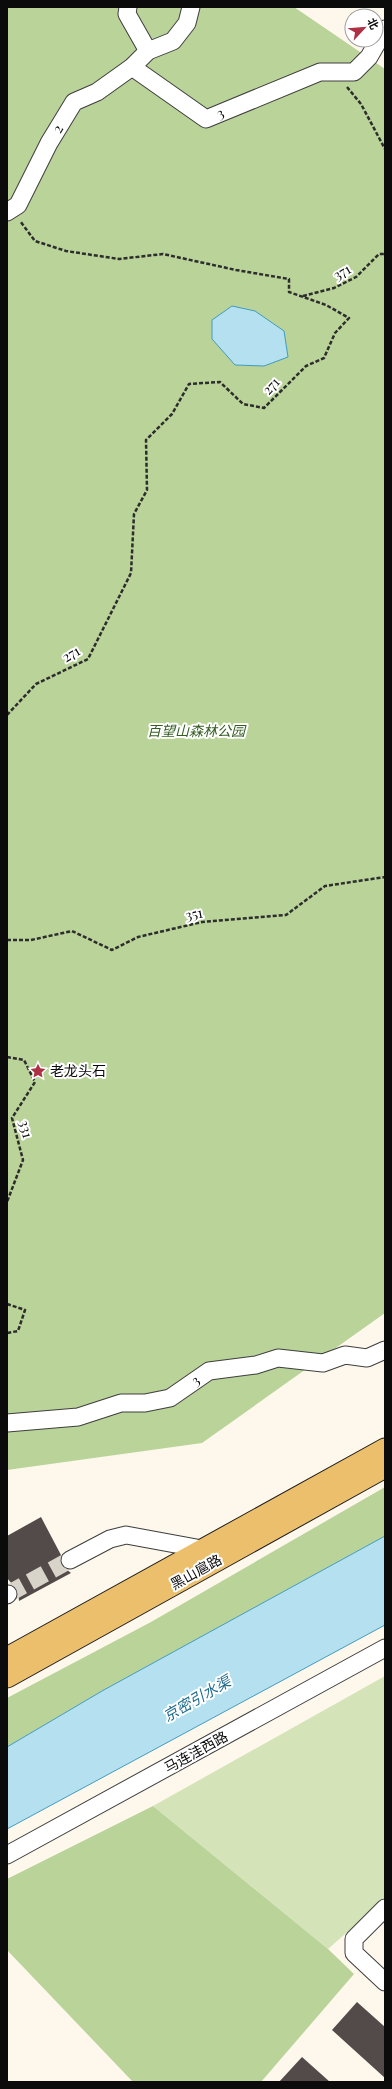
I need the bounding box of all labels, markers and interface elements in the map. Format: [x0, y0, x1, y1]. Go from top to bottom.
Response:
north arrow [344, 8, 384, 48]
text: 北 [364, 15, 383, 32]
street label: 3 [214, 103, 227, 123]
street label: 2 [47, 120, 67, 136]
street label: 371 [330, 259, 354, 284]
street label: 271 [258, 373, 284, 399]
street label: 271 [58, 641, 83, 666]
park label: 百望山森林公园 [147, 721, 247, 740]
street label: 351 [184, 903, 204, 924]
place label: 老龙头石 [50, 1061, 106, 1080]
place icon: 老龙头石 [29, 1062, 47, 1080]
street label: 331 [15, 1118, 38, 1140]
street label: 3 [187, 1370, 203, 1390]
street label: 黑山扈路 [167, 1550, 225, 1593]
water label: 京密引水渠 [159, 1670, 236, 1726]
street label: 马连洼西路 [161, 1726, 231, 1777]

